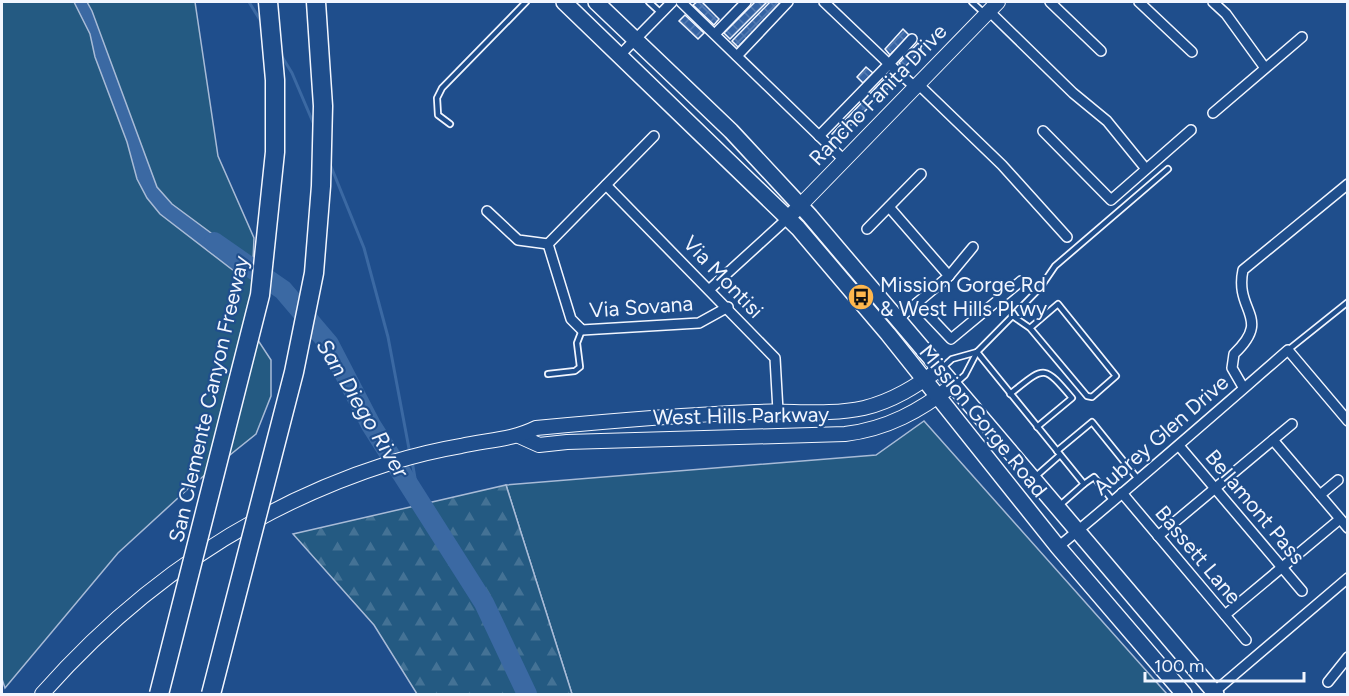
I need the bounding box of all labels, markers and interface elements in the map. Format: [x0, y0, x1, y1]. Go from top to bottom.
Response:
street label: Rancho Fanita Drive [804, 19, 952, 171]
street label: Via Montisi [678, 230, 769, 323]
street label: San Clemente Canyon Freeway [163, 253, 254, 545]
place label: Mission Gorge Rd & West Hills Pkwy [880, 272, 1047, 321]
bus stop icon: Mission Gorge Rd & West Hills Pkwy [846, 282, 876, 312]
street label: Via Sovana [588, 290, 694, 323]
water label: San Diego River [311, 334, 415, 484]
street label: Mission Gorge Road [914, 339, 1052, 502]
street label: Aubrey Glen Drive [1088, 369, 1233, 500]
street label: West Hills Parkway [653, 401, 829, 430]
street label: Bellamont Pass [1200, 444, 1310, 569]
street label: Bassett Lane [1150, 501, 1247, 609]
scale bar [1145, 645, 1304, 683]
text: 100 m [1154, 655, 1204, 677]

